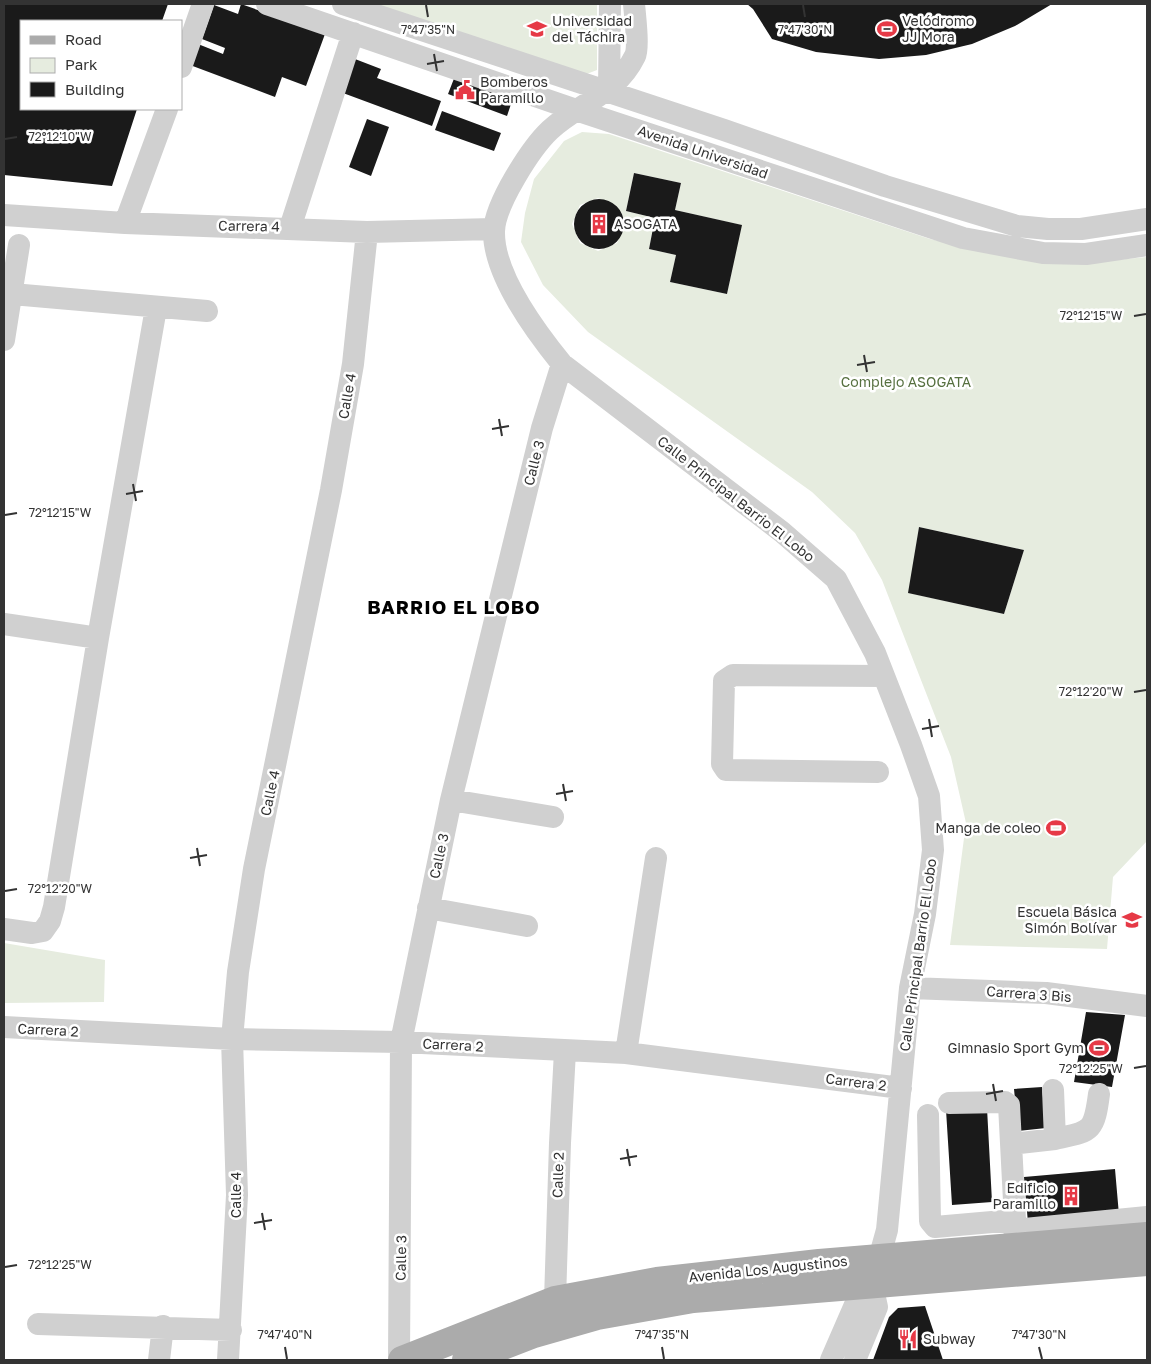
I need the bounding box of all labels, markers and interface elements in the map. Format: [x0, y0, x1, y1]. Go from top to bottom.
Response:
place label: Universidad del Táchira [552, 12, 632, 45]
place label: Velódromo JJ Mora [902, 12, 975, 45]
school or university icon: Universidad del Táchira [526, 18, 548, 40]
sports icon: Velódromo JJ Mora [876, 18, 898, 40]
legend [20, 20, 182, 110]
text: 7°47'35"N [401, 22, 455, 37]
text: 7°47'30"N [778, 22, 832, 37]
text: Road [65, 30, 102, 48]
text: Park [65, 55, 98, 73]
place label: Bomberos Paramillo [480, 73, 548, 106]
public building icon: Bomberos Paramillo [454, 79, 476, 101]
text: Building [65, 80, 125, 98]
street label: Avenida Universidad [636, 121, 771, 182]
text: 72°12'10"W [28, 129, 92, 144]
building icon: ASOGATA [588, 213, 610, 235]
place label: ASOGATA [614, 215, 678, 232]
street label: Carrera 4 [218, 216, 280, 235]
text: 72°12'15"W [1060, 308, 1123, 323]
street label: Calle 4 [334, 372, 359, 420]
park label: Complejo ASOGATA [841, 373, 972, 390]
street label: Calle Principal Barrio El Lobo [654, 432, 818, 565]
street label: Calle 3 [520, 438, 547, 487]
text: 72°12'15"W [29, 505, 92, 520]
district label: BARRIO EL LOBO [367, 595, 541, 618]
text: 72°12'20"W [1059, 684, 1124, 699]
street label: Calle 4 [256, 768, 283, 817]
sports icon: Manga de coleo [1045, 817, 1067, 839]
place label: Manga de coleo [935, 819, 1041, 836]
street label: Calle 3 [425, 832, 452, 880]
street label: Calle Principal Barrio El Lobo [896, 857, 939, 1052]
text: 72°12'20"W [28, 881, 93, 896]
place label: Escuela Básica Simón Bolívar [1017, 903, 1118, 936]
school or university icon: Escuela Básica Simón Bolívar [1121, 909, 1143, 931]
street label: Carrera 3 Bis [986, 982, 1072, 1005]
street label: Carrera 2 [17, 1019, 79, 1040]
street label: Carrera 2 [422, 1034, 484, 1055]
sports icon: Gimnasio Sport Gym [1088, 1037, 1110, 1059]
place label: Gimnasio Sport Gym [947, 1039, 1084, 1056]
text: 72°12'25"W [1059, 1061, 1123, 1076]
street label: Carrera 2 [825, 1069, 887, 1094]
street label: Calle 2 [548, 1152, 567, 1198]
street label: Calle 4 [227, 1172, 244, 1218]
place label: Edificio Paramillo [992, 1179, 1056, 1212]
building icon: Edificio Paramillo [1060, 1185, 1082, 1207]
street label: Calle 3 [392, 1235, 409, 1281]
street label: Avenida Los Augustinos [688, 1252, 848, 1285]
text: 72°12'25"W [28, 1257, 92, 1272]
text: 7°47'40"N [258, 1327, 312, 1342]
text: 7°47'35"N [635, 1327, 689, 1342]
text: 7°47'30"N [1012, 1327, 1066, 1342]
restaurant icon: Subway [897, 1328, 919, 1350]
place label: Subway [923, 1330, 976, 1347]

